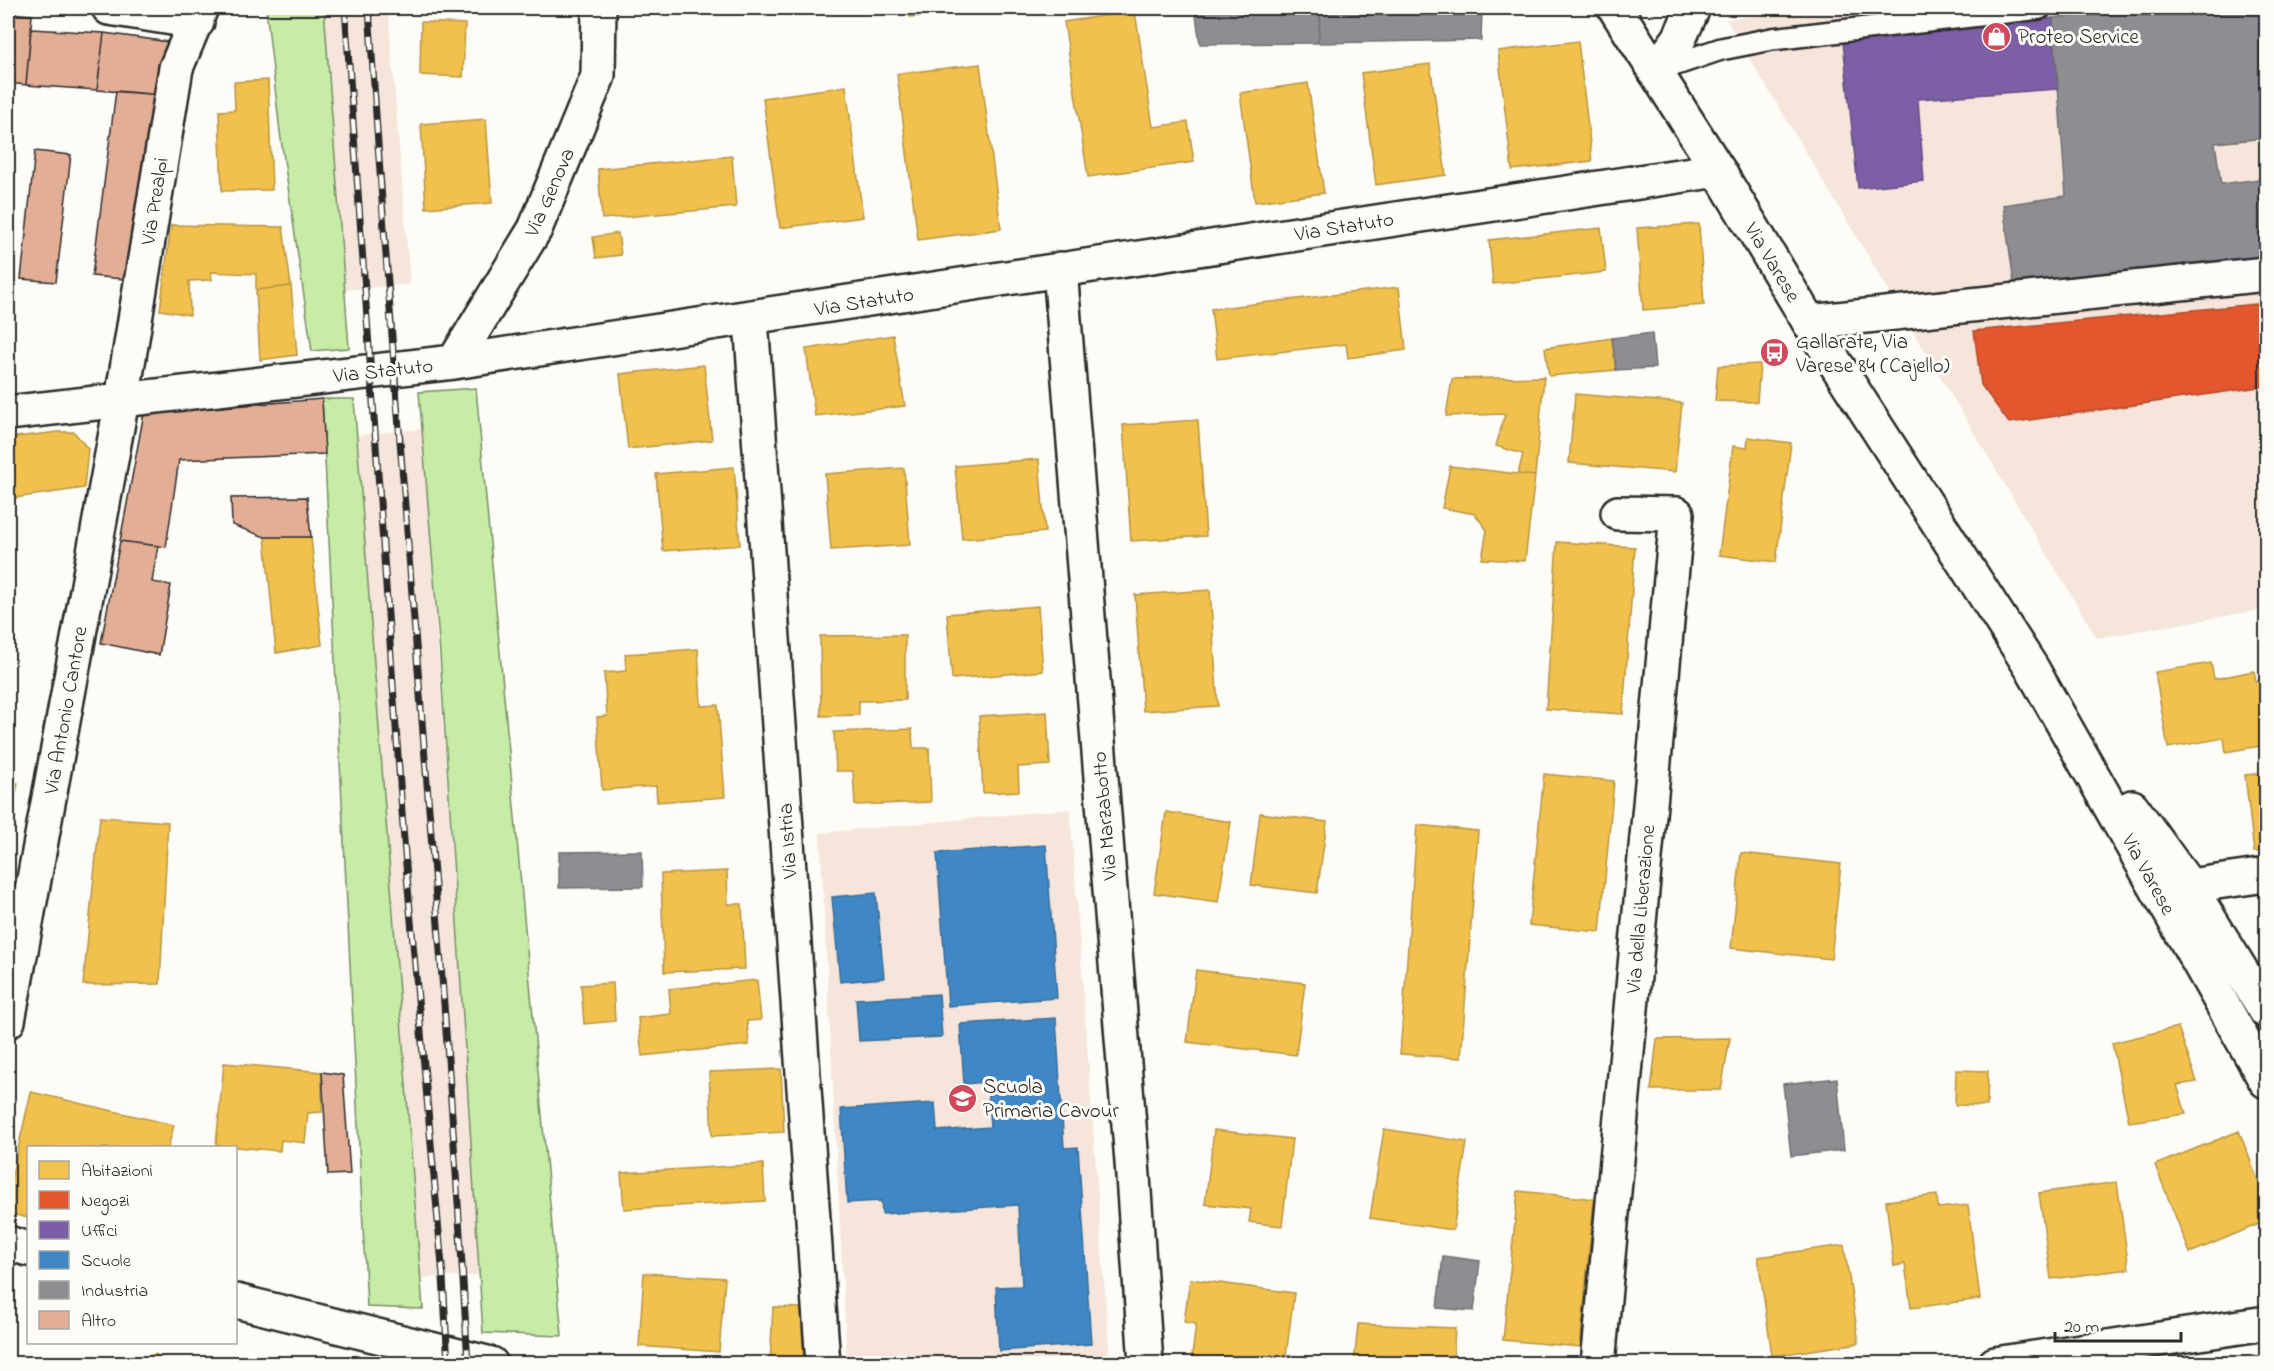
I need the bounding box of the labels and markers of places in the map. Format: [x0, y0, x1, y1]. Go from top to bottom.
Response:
shop icon: Proteo Service [1981, 20, 2013, 52]
place label: Proteo Service [2018, 23, 2140, 53]
place label: Gallarate, Via Varese 84 (Cajello) [1795, 328, 1950, 382]
bus stop icon: Gallarate, Via Varese 84 (Cajello) [1759, 337, 1791, 369]
place label: Scuola Primaria Cavour [983, 1073, 1120, 1127]
school or university icon: Scuola Primaria Cavour [946, 1082, 978, 1114]

